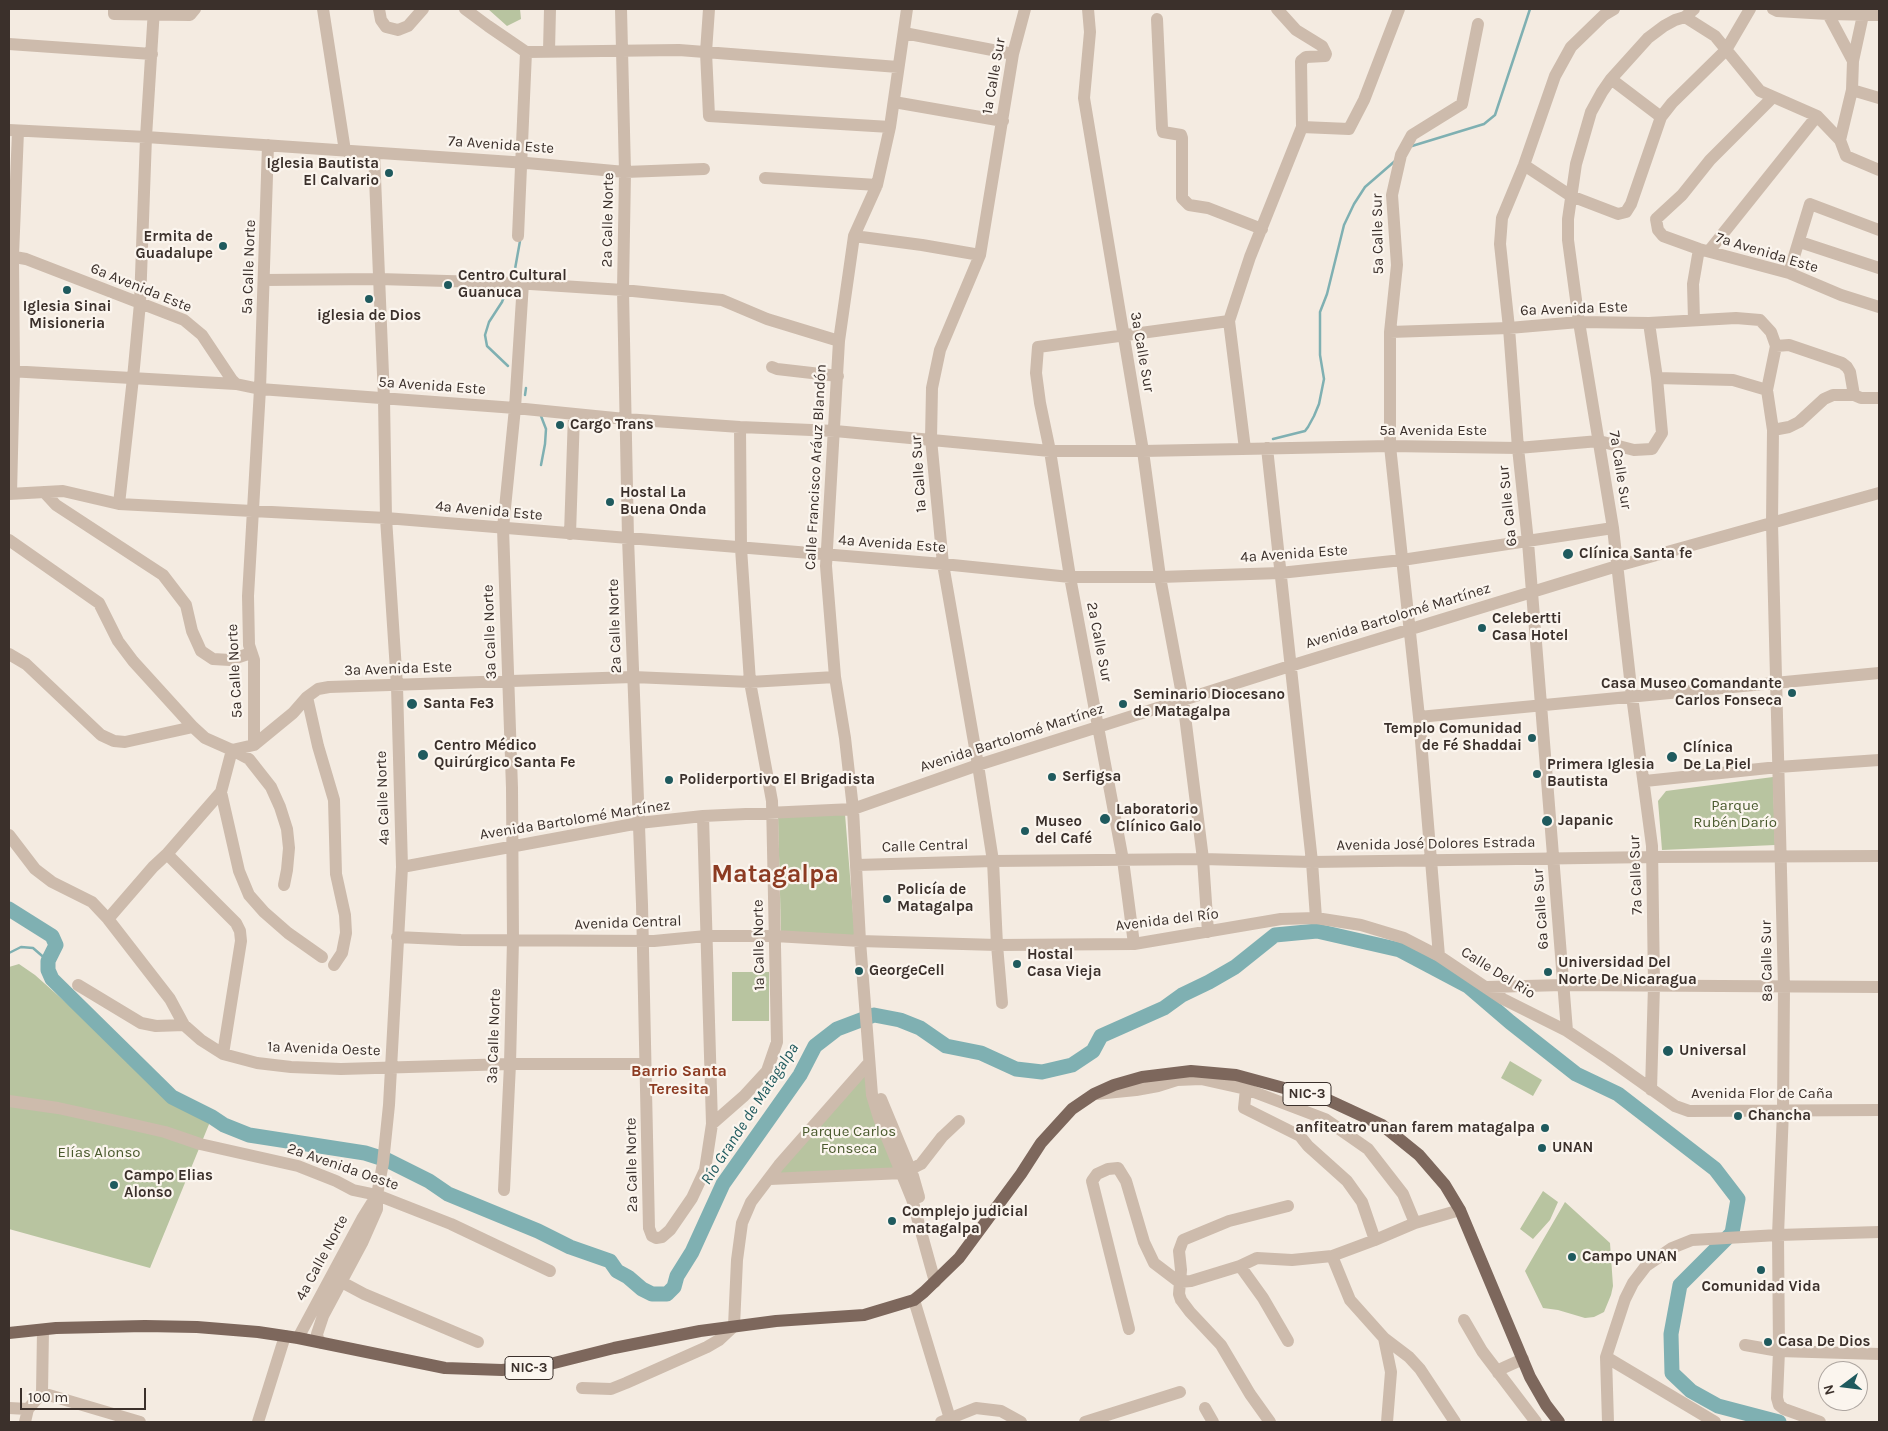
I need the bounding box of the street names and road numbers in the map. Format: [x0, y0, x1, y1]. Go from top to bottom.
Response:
street label: 1a Calle Sur [978, 36, 1010, 116]
street label: 7a Avenida Este [447, 132, 555, 158]
street label: 2a Calle Norte [598, 172, 618, 268]
street label: 5a Calle Sur [1368, 193, 1388, 275]
street label: 5a Calle Norte [238, 219, 260, 315]
street label: 7a Avenida Este [1714, 229, 1820, 277]
street label: 6a Avenida Este [88, 259, 194, 317]
street label: 6a Avenida Este [1520, 298, 1628, 320]
street label: 3a Calle Sur [1126, 310, 1158, 394]
street label: Calle Francisco Aráuz Blandón [802, 364, 830, 570]
street label: 5a Avenida Este [378, 373, 486, 399]
street label: 5a Avenida Este [1379, 422, 1487, 440]
street label: 7a Calle Sur [1605, 429, 1635, 511]
street label: 1a Calle Sur [907, 435, 931, 513]
street label: 6a Calle Sur [1495, 465, 1521, 547]
street label: 4a Avenida Este [435, 497, 543, 525]
street label: 4a Avenida Este [838, 531, 946, 557]
street label: 4a Avenida Este [1240, 541, 1348, 567]
street label: 2a Calle Norte [604, 578, 626, 674]
street label: Avenida Bartolomé Martínez [1303, 579, 1493, 653]
street label: 3a Calle Norte [479, 584, 501, 680]
street label: 2a Calle Sur [1082, 600, 1116, 684]
street label: 5a Calle Norte [224, 623, 246, 719]
street label: 3a Avenida Este [344, 658, 452, 680]
street label: Avenida Bartolomé Martínez [918, 700, 1106, 776]
street label: 4a Calle Norte [372, 750, 394, 846]
street label: Avenida Bartolomé Martínez [478, 796, 672, 844]
street label: Avenida José Dolores Estrada [1336, 833, 1536, 855]
street label: Calle Central [881, 835, 969, 857]
street label: 7a Calle Sur [1626, 835, 1646, 915]
street label: 6a Calle Sur [1529, 868, 1553, 950]
street label: 1a Calle Norte [749, 899, 769, 991]
street label: Avenida del Río [1114, 905, 1220, 935]
street label: Avenida Central [574, 912, 682, 934]
street label: 8a Calle Sur [1757, 920, 1777, 1002]
street label: Calle Del Rio [1457, 943, 1539, 1003]
street label: 3a Calle Norte [483, 988, 505, 1084]
street label: 1a Avenida Oeste [267, 1038, 381, 1060]
road number: NIC-3 [1283, 1082, 1331, 1106]
street label: Avenida Flor de Caña [1691, 1085, 1833, 1103]
street label: 2a Calle Norte [622, 1117, 642, 1213]
street label: 2a Avenida Oeste [285, 1139, 401, 1195]
street label: 4a Calle Norte [292, 1212, 352, 1304]
road number: NIC-3 [505, 1356, 553, 1380]

